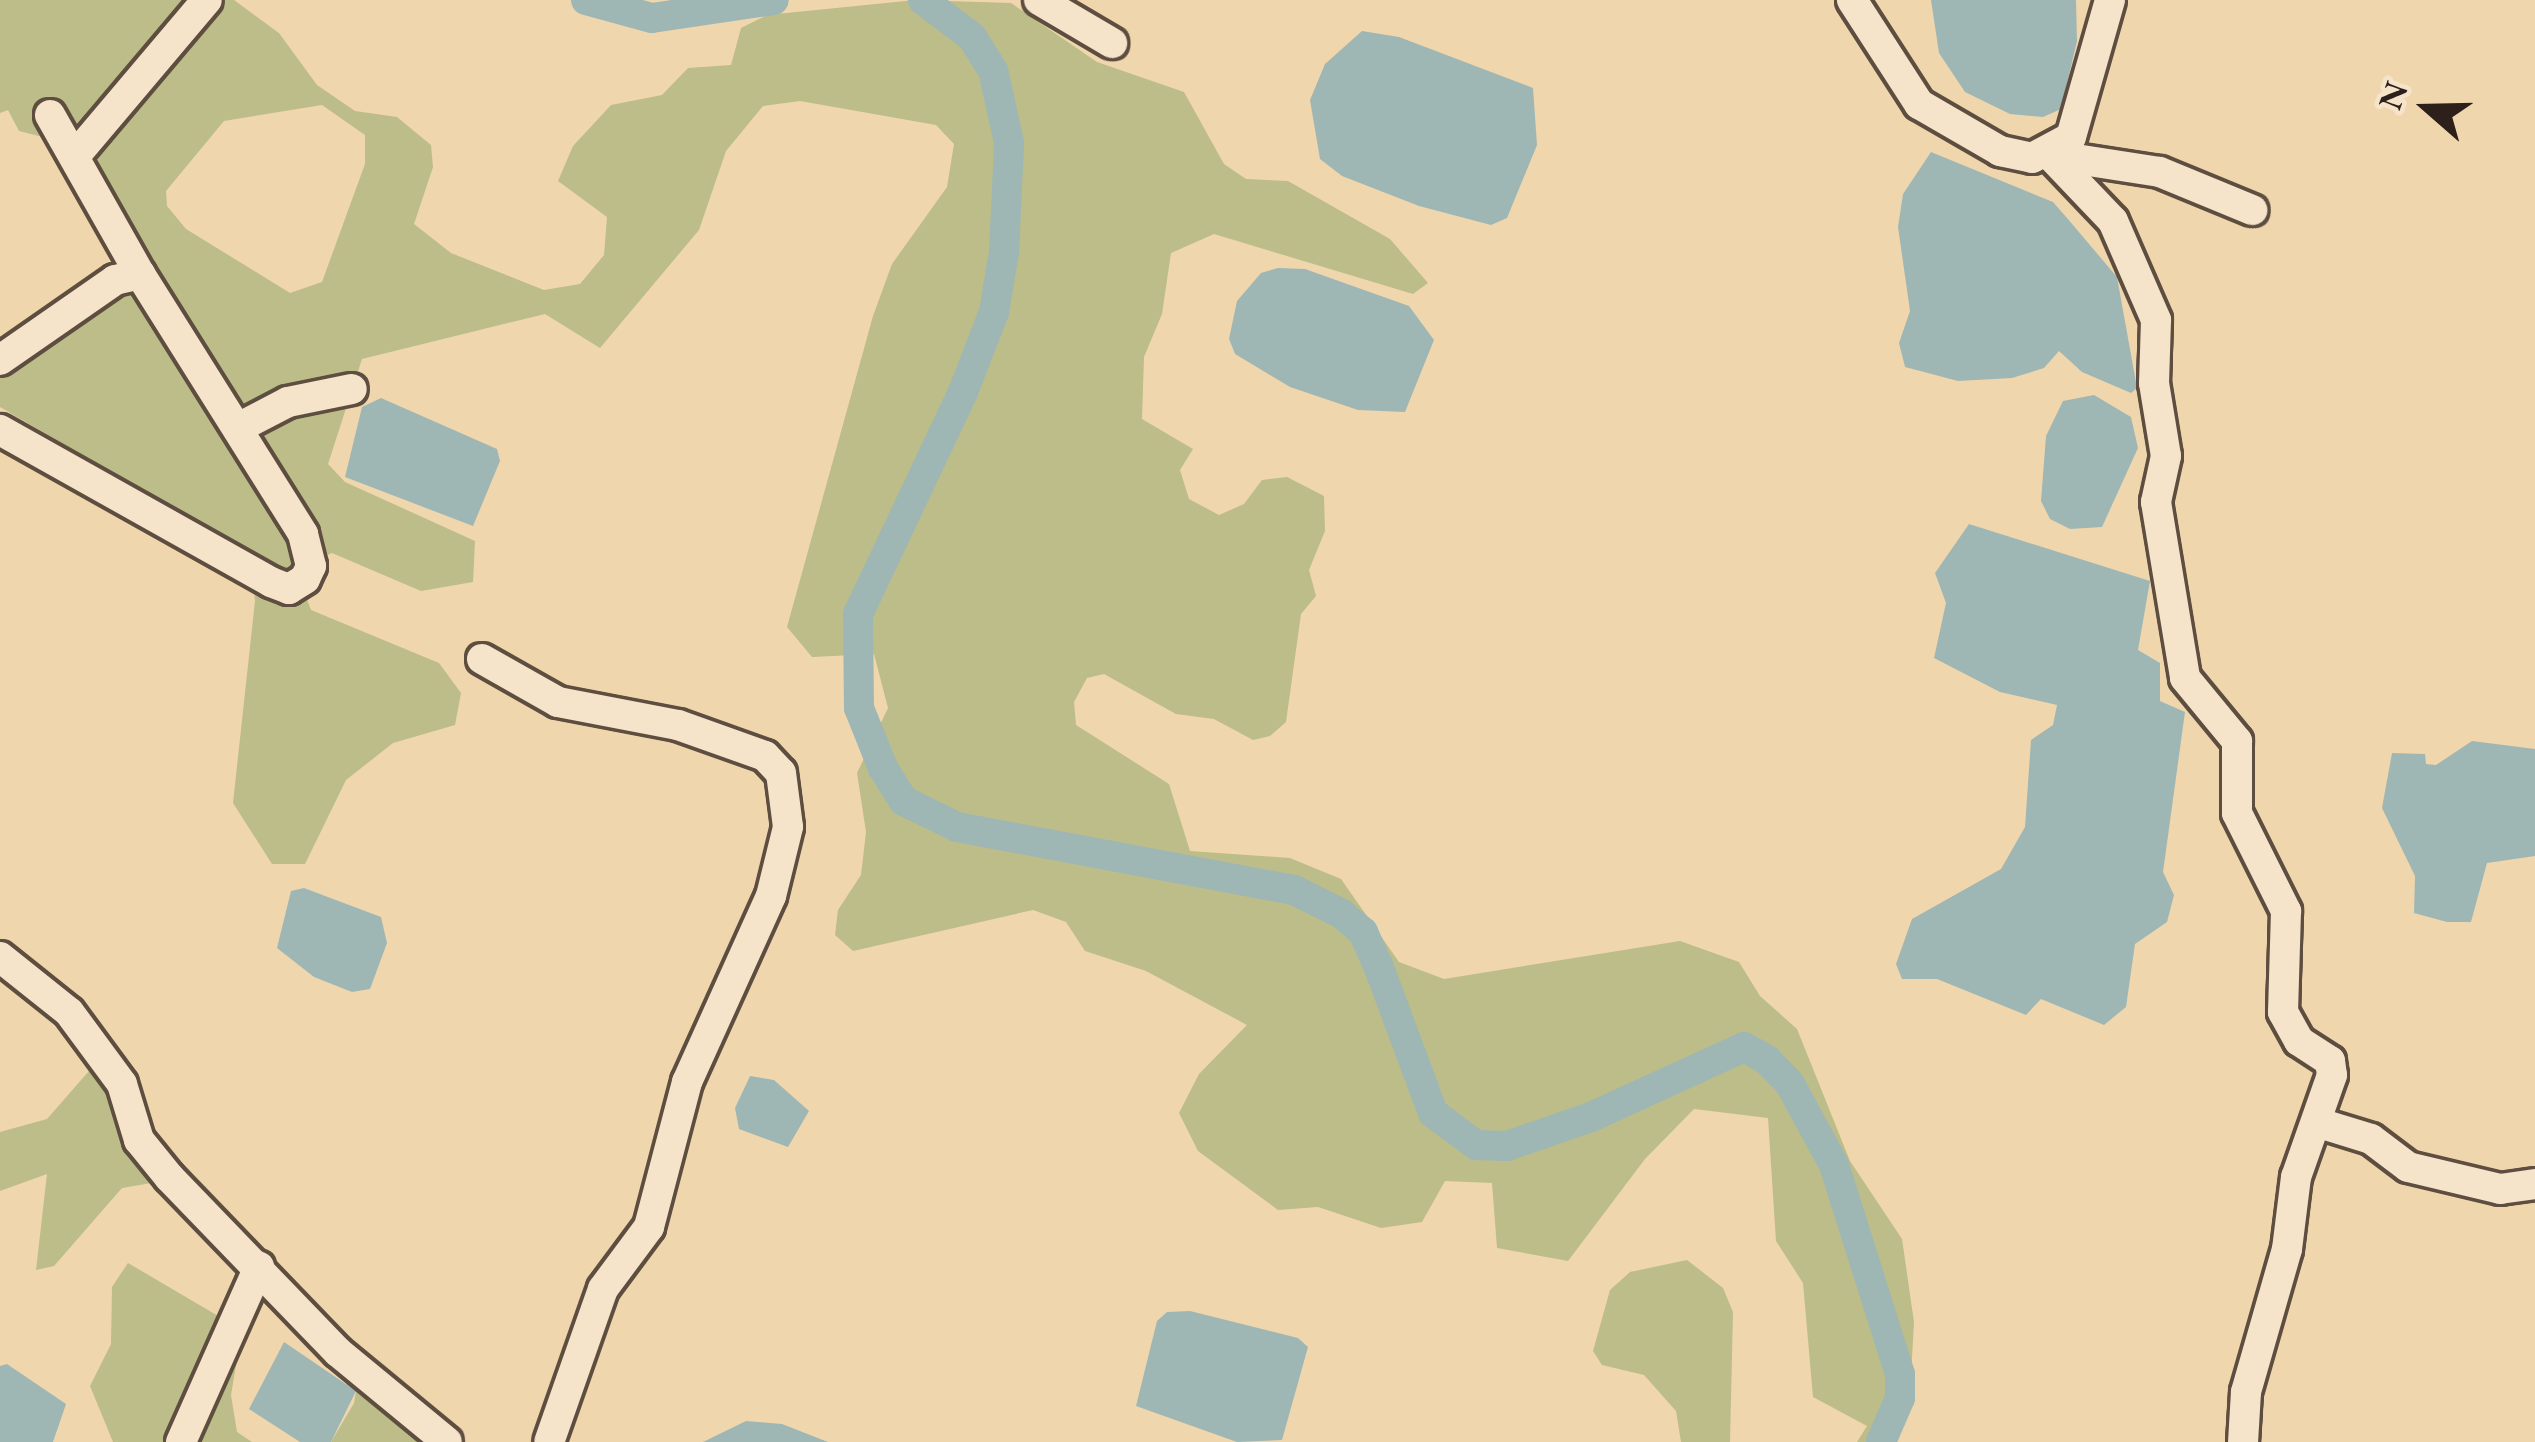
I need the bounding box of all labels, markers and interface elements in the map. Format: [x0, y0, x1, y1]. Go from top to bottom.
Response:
north arrow [2367, 48, 2487, 168]
text: N [2368, 76, 2417, 115]

